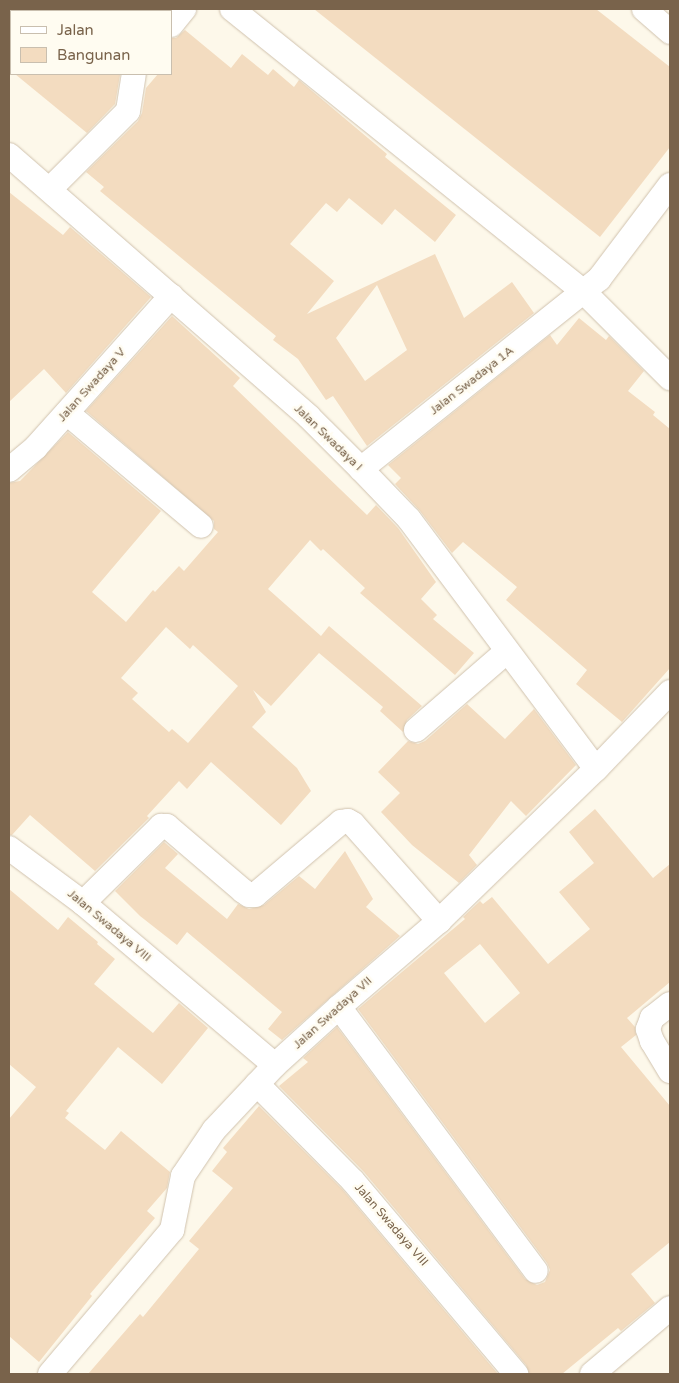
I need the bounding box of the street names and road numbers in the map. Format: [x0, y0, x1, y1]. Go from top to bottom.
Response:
street label: Jalan Swadaya 1A [427, 344, 517, 418]
street label: Jalan Swadaya V [55, 345, 129, 425]
street label: Jalan Swadaya I [291, 402, 365, 474]
street label: Jalan Swadaya VIII [64, 887, 154, 965]
street label: Jalan Swadaya VII [291, 974, 375, 1052]
street label: Jalan Swadaya VIII [351, 1181, 431, 1269]

